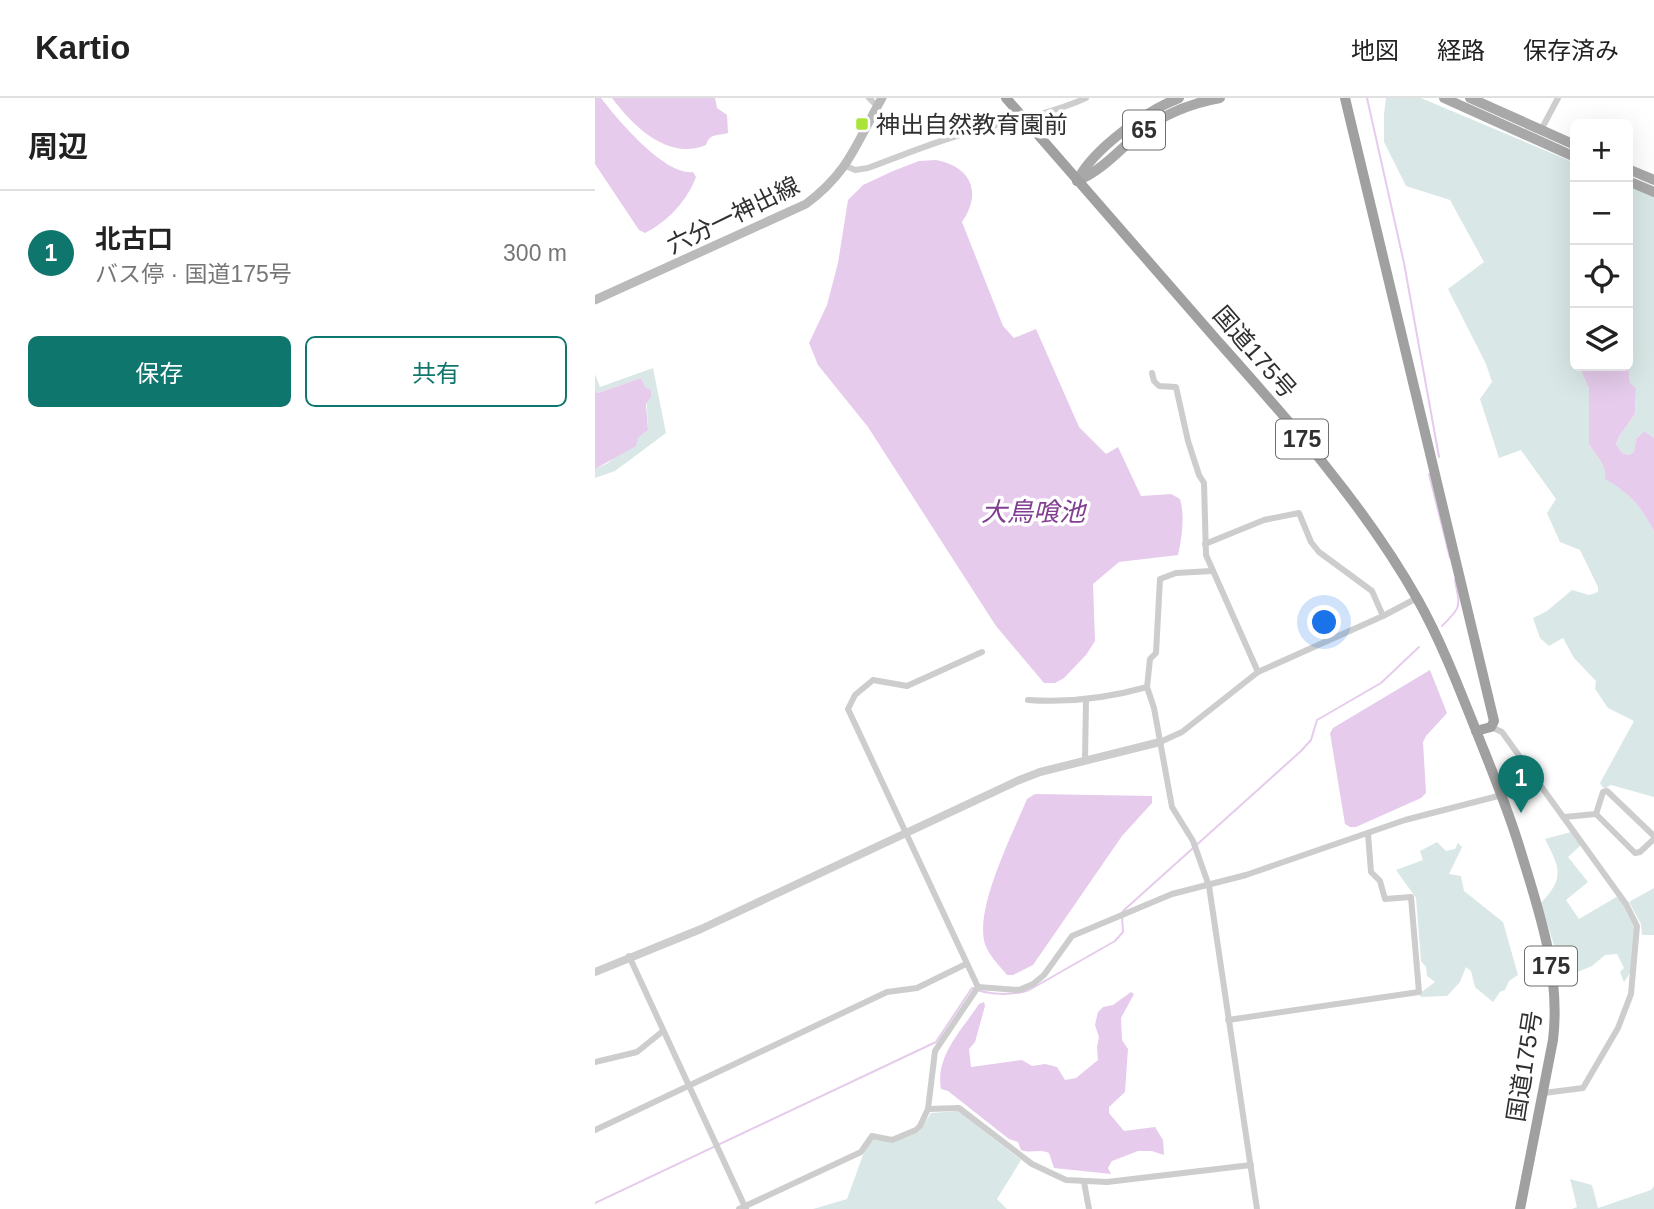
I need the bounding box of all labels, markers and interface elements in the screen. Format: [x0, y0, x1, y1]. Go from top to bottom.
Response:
text: Kartio [35, 29, 130, 66]
text: 地図 [1351, 37, 1399, 64]
text: 経路 [1437, 37, 1485, 64]
text: 保存済み [1523, 37, 1619, 64]
road number: 65 [1123, 110, 1165, 150]
place label: 神出自然教育園前 [876, 111, 1068, 138]
marker: 神出自然教育園前 [854, 116, 870, 132]
map controls [1570, 119, 1633, 371]
button: + [1570, 119, 1633, 182]
text: 周辺 [28, 130, 88, 163]
street label: 六分一神出線 [662, 171, 804, 259]
button: − [1570, 182, 1633, 245]
text: 北古口 [95, 224, 173, 254]
text: 1 [45, 240, 57, 266]
text: 300 m [503, 240, 567, 266]
button: locate [1570, 245, 1633, 308]
text: バス停 · 国道175号 [95, 261, 292, 287]
street label: 国道175号 [1208, 301, 1302, 403]
button: layers [1570, 308, 1633, 371]
button: 保存 [28, 336, 291, 407]
button: 共有 [305, 336, 567, 407]
road number: 175 [1276, 420, 1328, 458]
water label: 大鳥喰池 [981, 497, 1088, 527]
your location [1307, 605, 1341, 639]
pin: 1 [1498, 755, 1544, 813]
road number: 175 [1525, 946, 1577, 986]
street label: 国道175号 [1502, 1009, 1546, 1123]

